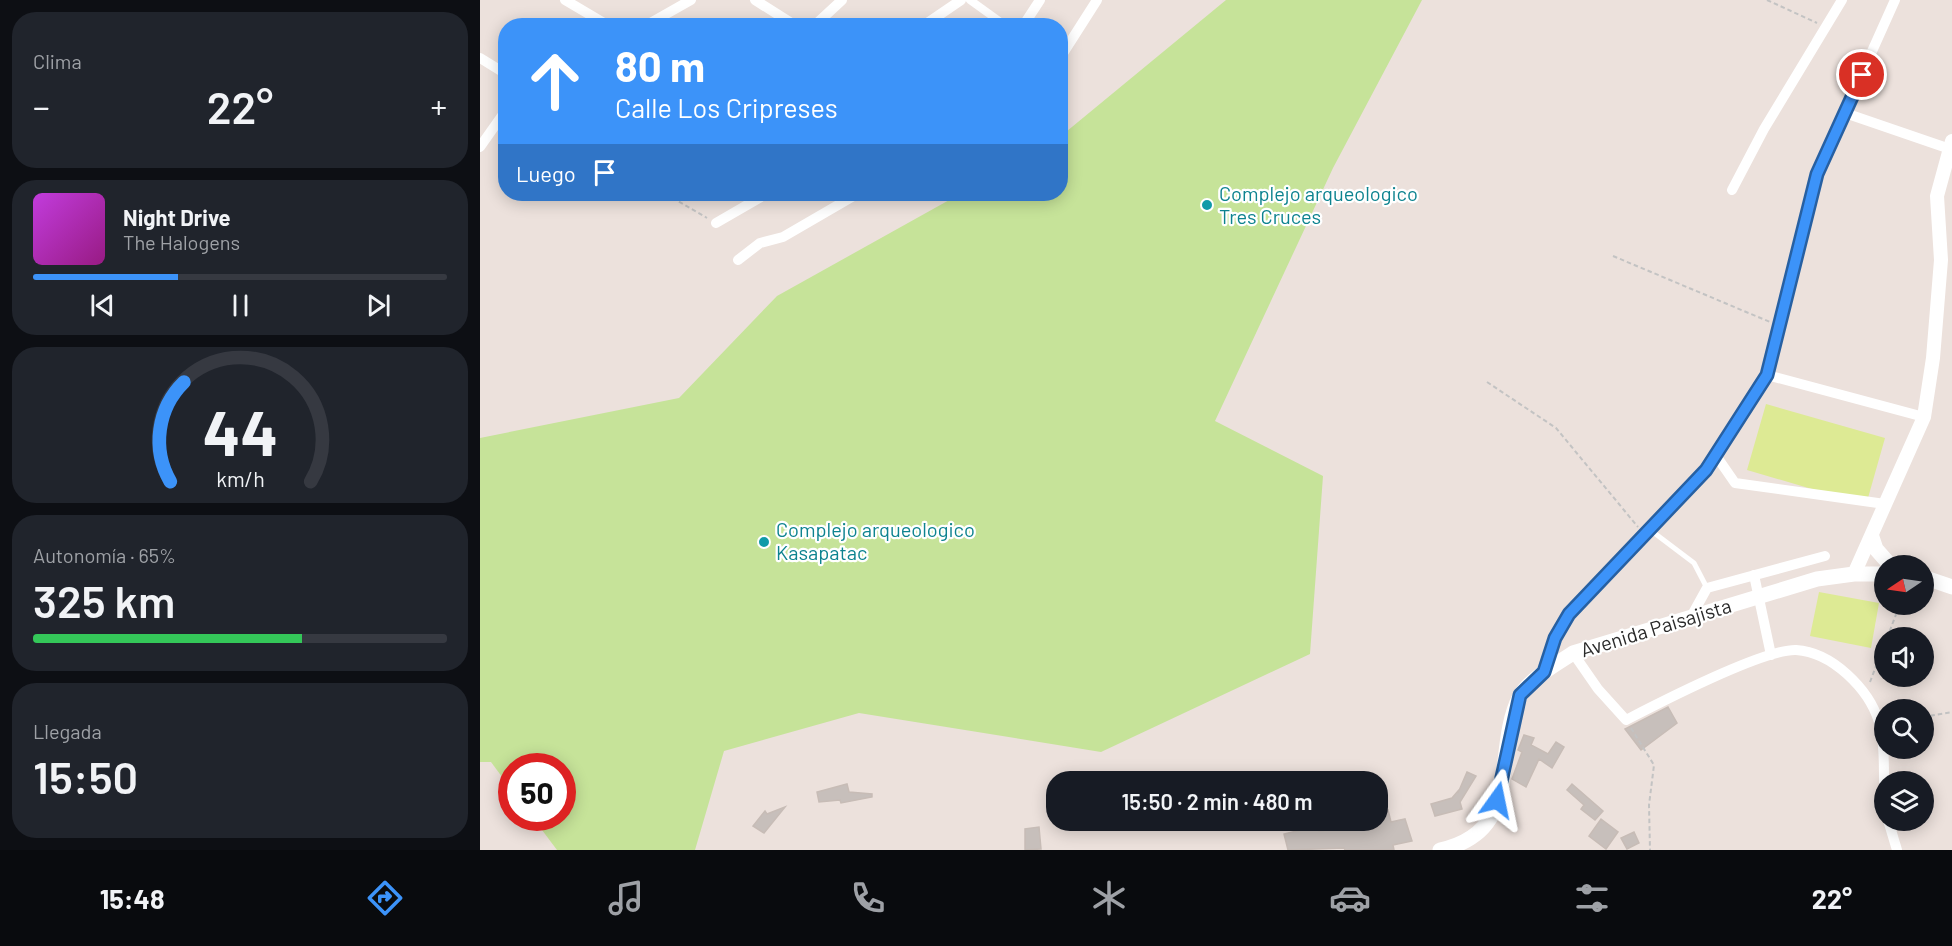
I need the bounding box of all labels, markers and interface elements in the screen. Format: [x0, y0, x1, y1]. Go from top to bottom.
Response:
text: 80 m [615, 40, 705, 90]
icon: ahead [516, 42, 594, 120]
text: Clima [33, 49, 82, 73]
pin [1836, 49, 1887, 100]
icon: arrive [1845, 58, 1878, 91]
text: 22° [207, 79, 273, 133]
text: − [33, 86, 50, 126]
text: + [430, 86, 447, 126]
text: Calle Los Cripreses [615, 91, 838, 123]
icon: arrive [588, 156, 621, 189]
text: Luego [516, 160, 576, 186]
place label: Complejo arqueologico Tres Cruces [1219, 181, 1418, 228]
marker: Complejo arqueologico Tres Cruces [1200, 198, 1214, 212]
text: Night Drive [123, 204, 231, 230]
text: The Halogens [123, 230, 240, 254]
icon: previous [86, 289, 119, 322]
icon: pause [224, 289, 257, 322]
icon: next [362, 289, 395, 322]
text: 44 [202, 394, 278, 468]
text: km/h [216, 466, 264, 491]
place label: Complejo arqueologico Kasapatac [776, 517, 975, 564]
marker: Complejo arqueologico Kasapatac [757, 535, 771, 549]
text: Autonomía · 65% [33, 543, 176, 567]
north arrow [1874, 555, 1934, 615]
map controls [1874, 555, 1934, 831]
text: 325 km [33, 573, 175, 627]
street label: Avenida Paisajista [1577, 593, 1734, 661]
button: sound [1874, 627, 1934, 687]
button: search [1874, 699, 1934, 759]
text: Llegada [33, 719, 102, 743]
text: 15:50 [33, 749, 138, 803]
speed limit sign: 50 [498, 753, 576, 831]
position arrow [1465, 768, 1529, 832]
button: layers [1874, 771, 1934, 831]
text: 15:50 · 2 min · 480 m [1121, 788, 1313, 814]
icon: directions [364, 877, 406, 919]
icon: music [605, 877, 647, 919]
icon: phone [847, 877, 889, 919]
icon: climate [1088, 877, 1130, 919]
icon: car [1329, 877, 1371, 919]
icon: filters [1571, 877, 1613, 919]
text: 15:48 [100, 882, 165, 914]
text: 22° [1812, 882, 1852, 914]

